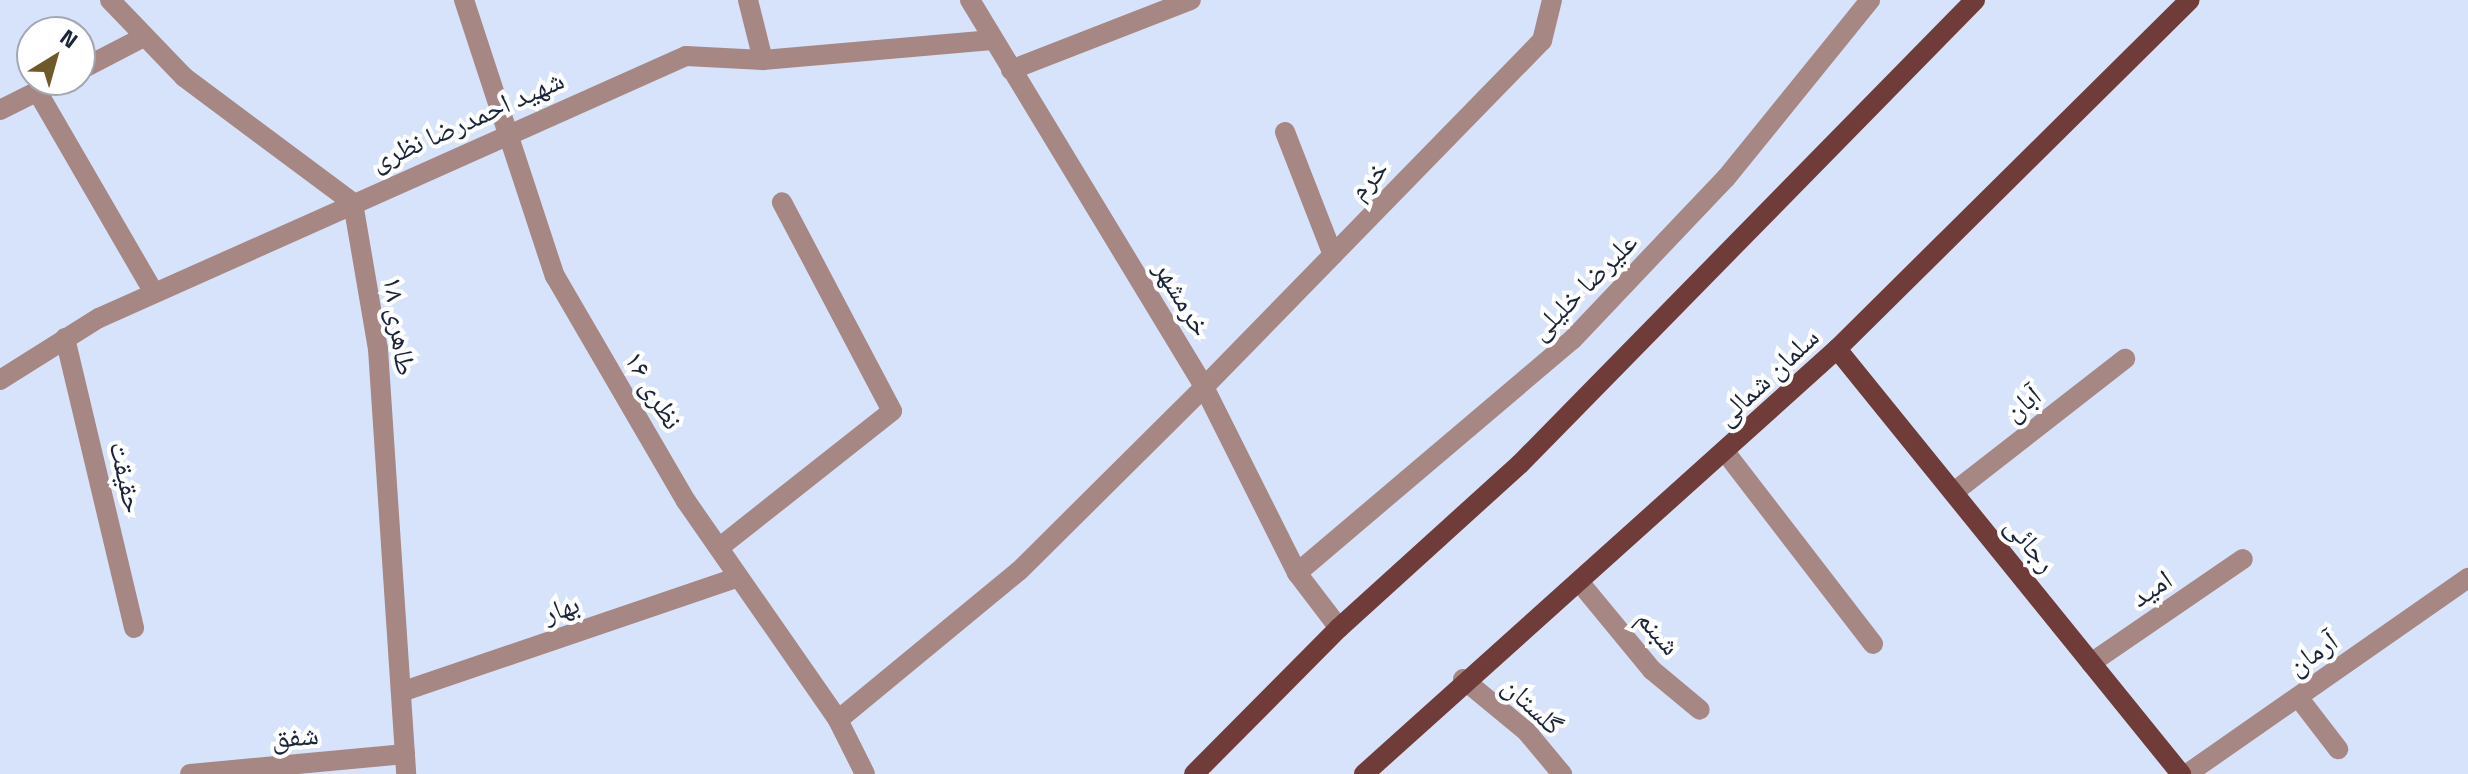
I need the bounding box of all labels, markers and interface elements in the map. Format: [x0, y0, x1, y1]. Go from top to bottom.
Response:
north arrow [16, 16, 96, 96]
text: N [53, 20, 86, 57]
street label: شهید احمدرضا نظری [365, 62, 569, 178]
street label: خرم [1341, 152, 1395, 206]
street label: علیرضا خلیلی [1522, 225, 1644, 347]
street label: خرمشهر [1147, 254, 1219, 342]
street label: طاهری ۱۸ [376, 274, 424, 378]
street label: سلمان شمالی [1708, 320, 1826, 432]
street label: نظری ۱۶ [618, 345, 690, 435]
street label: آبان [1997, 378, 2047, 428]
street label: حقیقت [102, 438, 152, 516]
street label: رجائی [1998, 509, 2064, 579]
street label: امید [2124, 562, 2178, 614]
street label: بهار [538, 586, 584, 630]
street label: شبنم [1630, 602, 1688, 662]
street label: آرمان [2280, 624, 2344, 682]
street label: گلستان [1496, 669, 1570, 741]
street label: شفق [270, 717, 320, 755]

